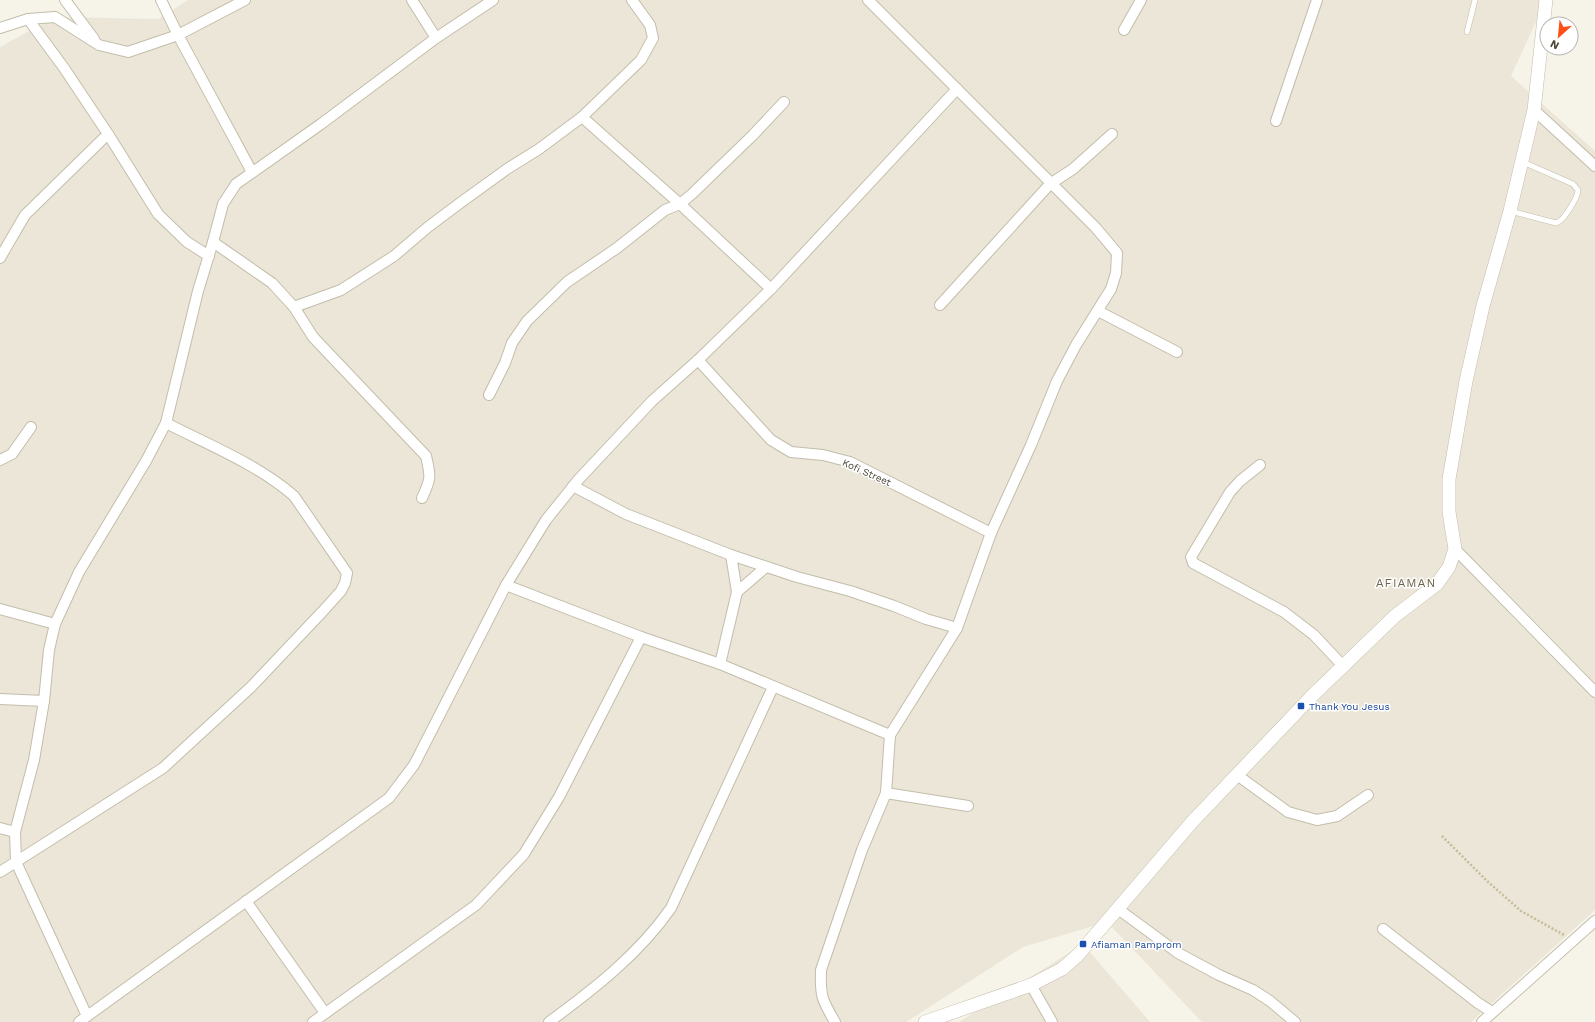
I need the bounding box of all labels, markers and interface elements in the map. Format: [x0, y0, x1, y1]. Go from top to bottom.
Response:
north arrow [1539, 16, 1579, 56]
text: N [1548, 37, 1561, 52]
street label: Kofi Street [841, 457, 894, 488]
district label: AFIAMAN [1376, 576, 1436, 590]
marker: Thank You Jesus [1296, 701, 1306, 711]
place label: Thank You Jesus [1309, 701, 1390, 712]
marker: Afiaman Pamprom [1078, 939, 1088, 949]
place label: Afiaman Pamprom [1091, 939, 1181, 950]

